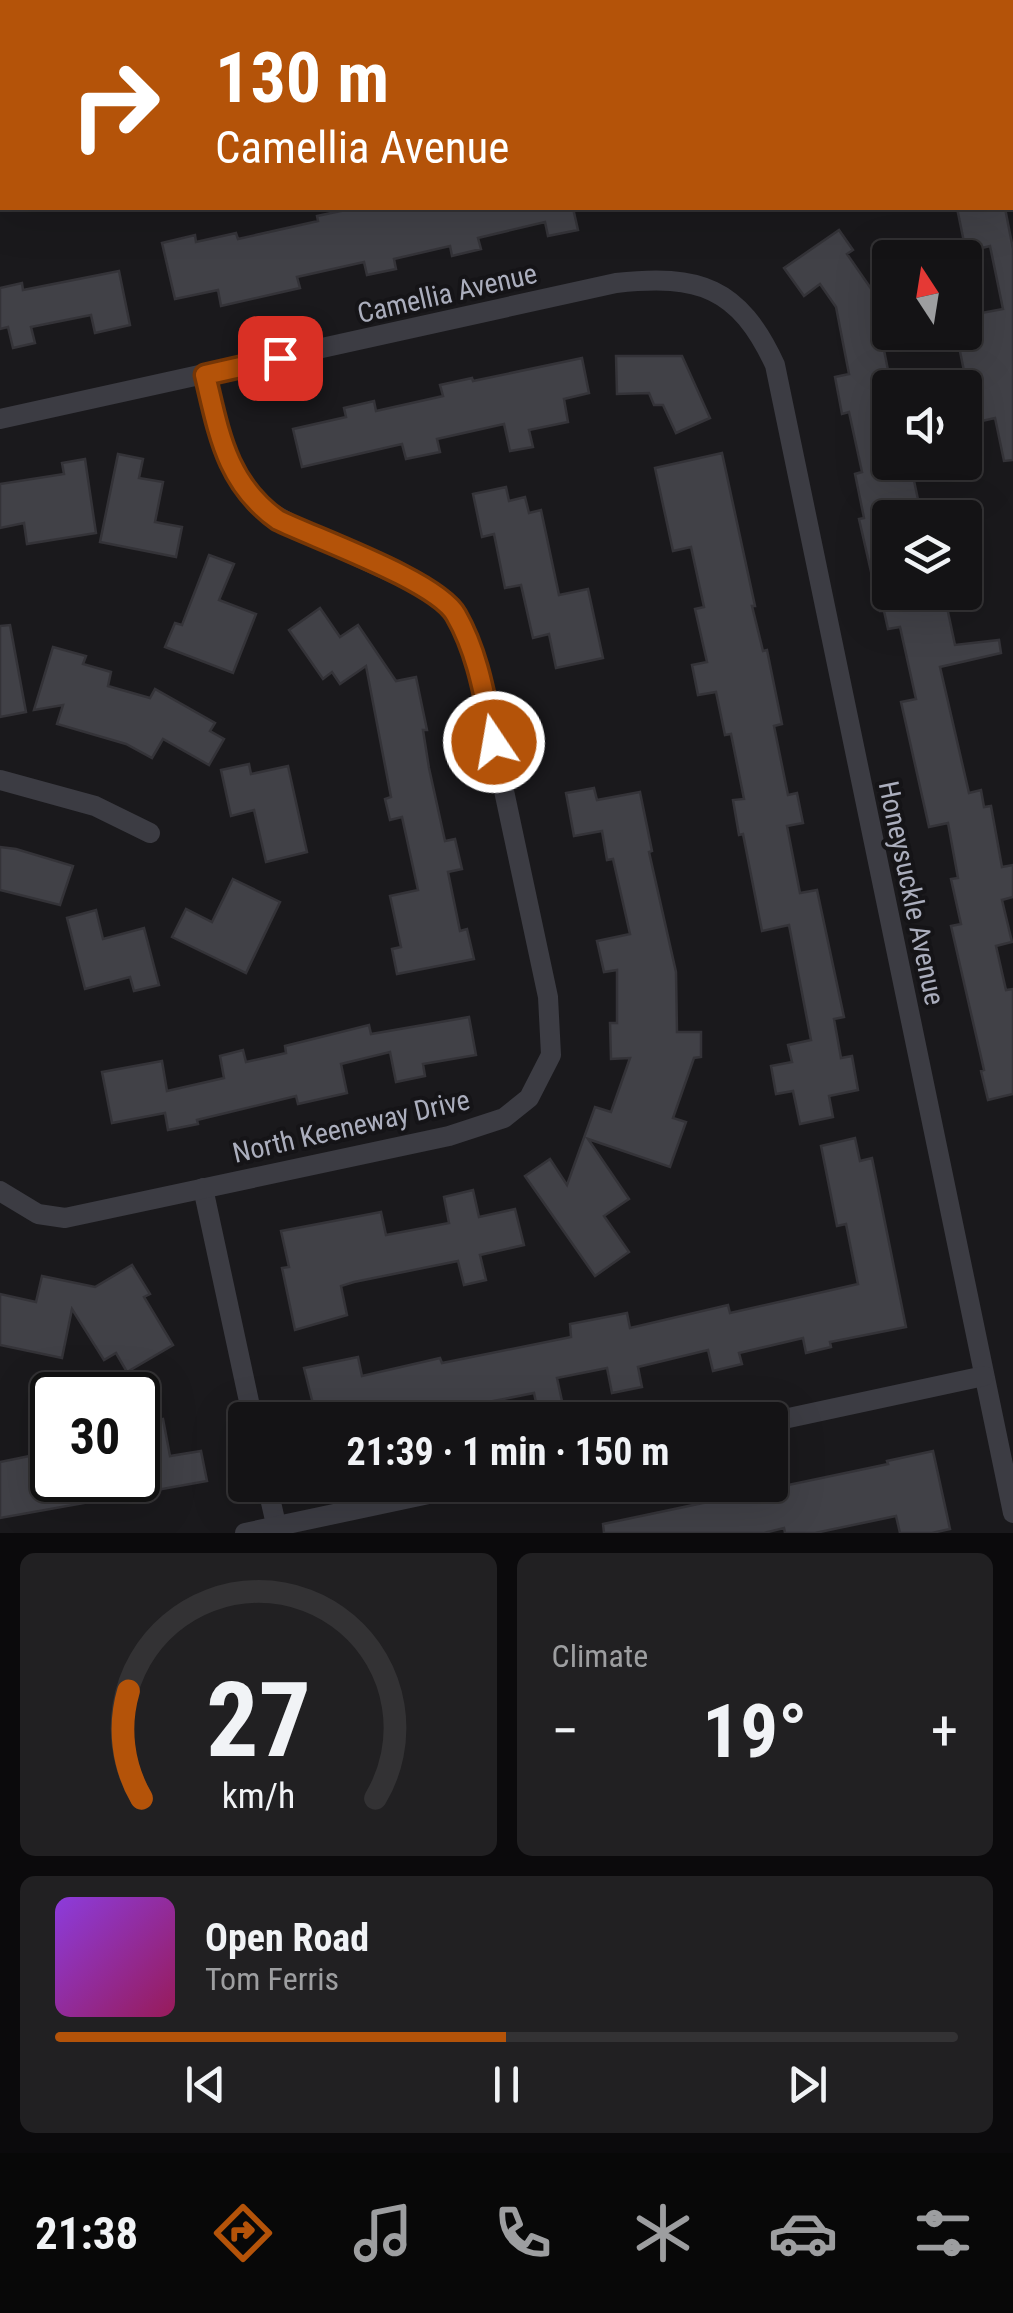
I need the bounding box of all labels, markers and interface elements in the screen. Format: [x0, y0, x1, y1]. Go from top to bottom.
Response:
text: 130 m [215, 37, 389, 119]
icon: right [50, 40, 180, 170]
text: Camellia Avenue [215, 121, 509, 174]
north arrow [872, 240, 982, 350]
map controls [872, 240, 982, 610]
street label: Camellia Avenue [354, 257, 540, 330]
pin [238, 316, 323, 401]
icon: arrive [253, 331, 308, 386]
button: sound [872, 370, 982, 480]
button: layers [872, 500, 982, 610]
position arrow [442, 690, 546, 794]
street label: Honeysuckle Avenue [872, 778, 951, 1008]
street label: North Keeneway Drive [229, 1083, 473, 1170]
speed limit sign: 30 [30, 1372, 160, 1502]
text: 21:39 · 1 min · 150 m [347, 1430, 669, 1474]
text: Climate [552, 1637, 648, 1675]
text: 27 [206, 1660, 311, 1781]
text: 19° [702, 1687, 807, 1775]
text: − [552, 1699, 579, 1763]
text: + [931, 1699, 958, 1763]
text: km/h [221, 1775, 295, 1817]
text: Open Road [205, 1916, 369, 1960]
text: Tom Ferris [205, 1960, 339, 1998]
icon: previous [178, 2057, 233, 2112]
icon: pause [479, 2057, 534, 2112]
icon: next [780, 2057, 835, 2112]
icon: directions [208, 2198, 278, 2268]
icon: music [348, 2198, 418, 2268]
icon: phone [488, 2198, 558, 2268]
icon: climate [628, 2198, 698, 2268]
icon: car [768, 2198, 838, 2268]
icon: filters [908, 2198, 978, 2268]
text: 21:38 [35, 2207, 138, 2260]

